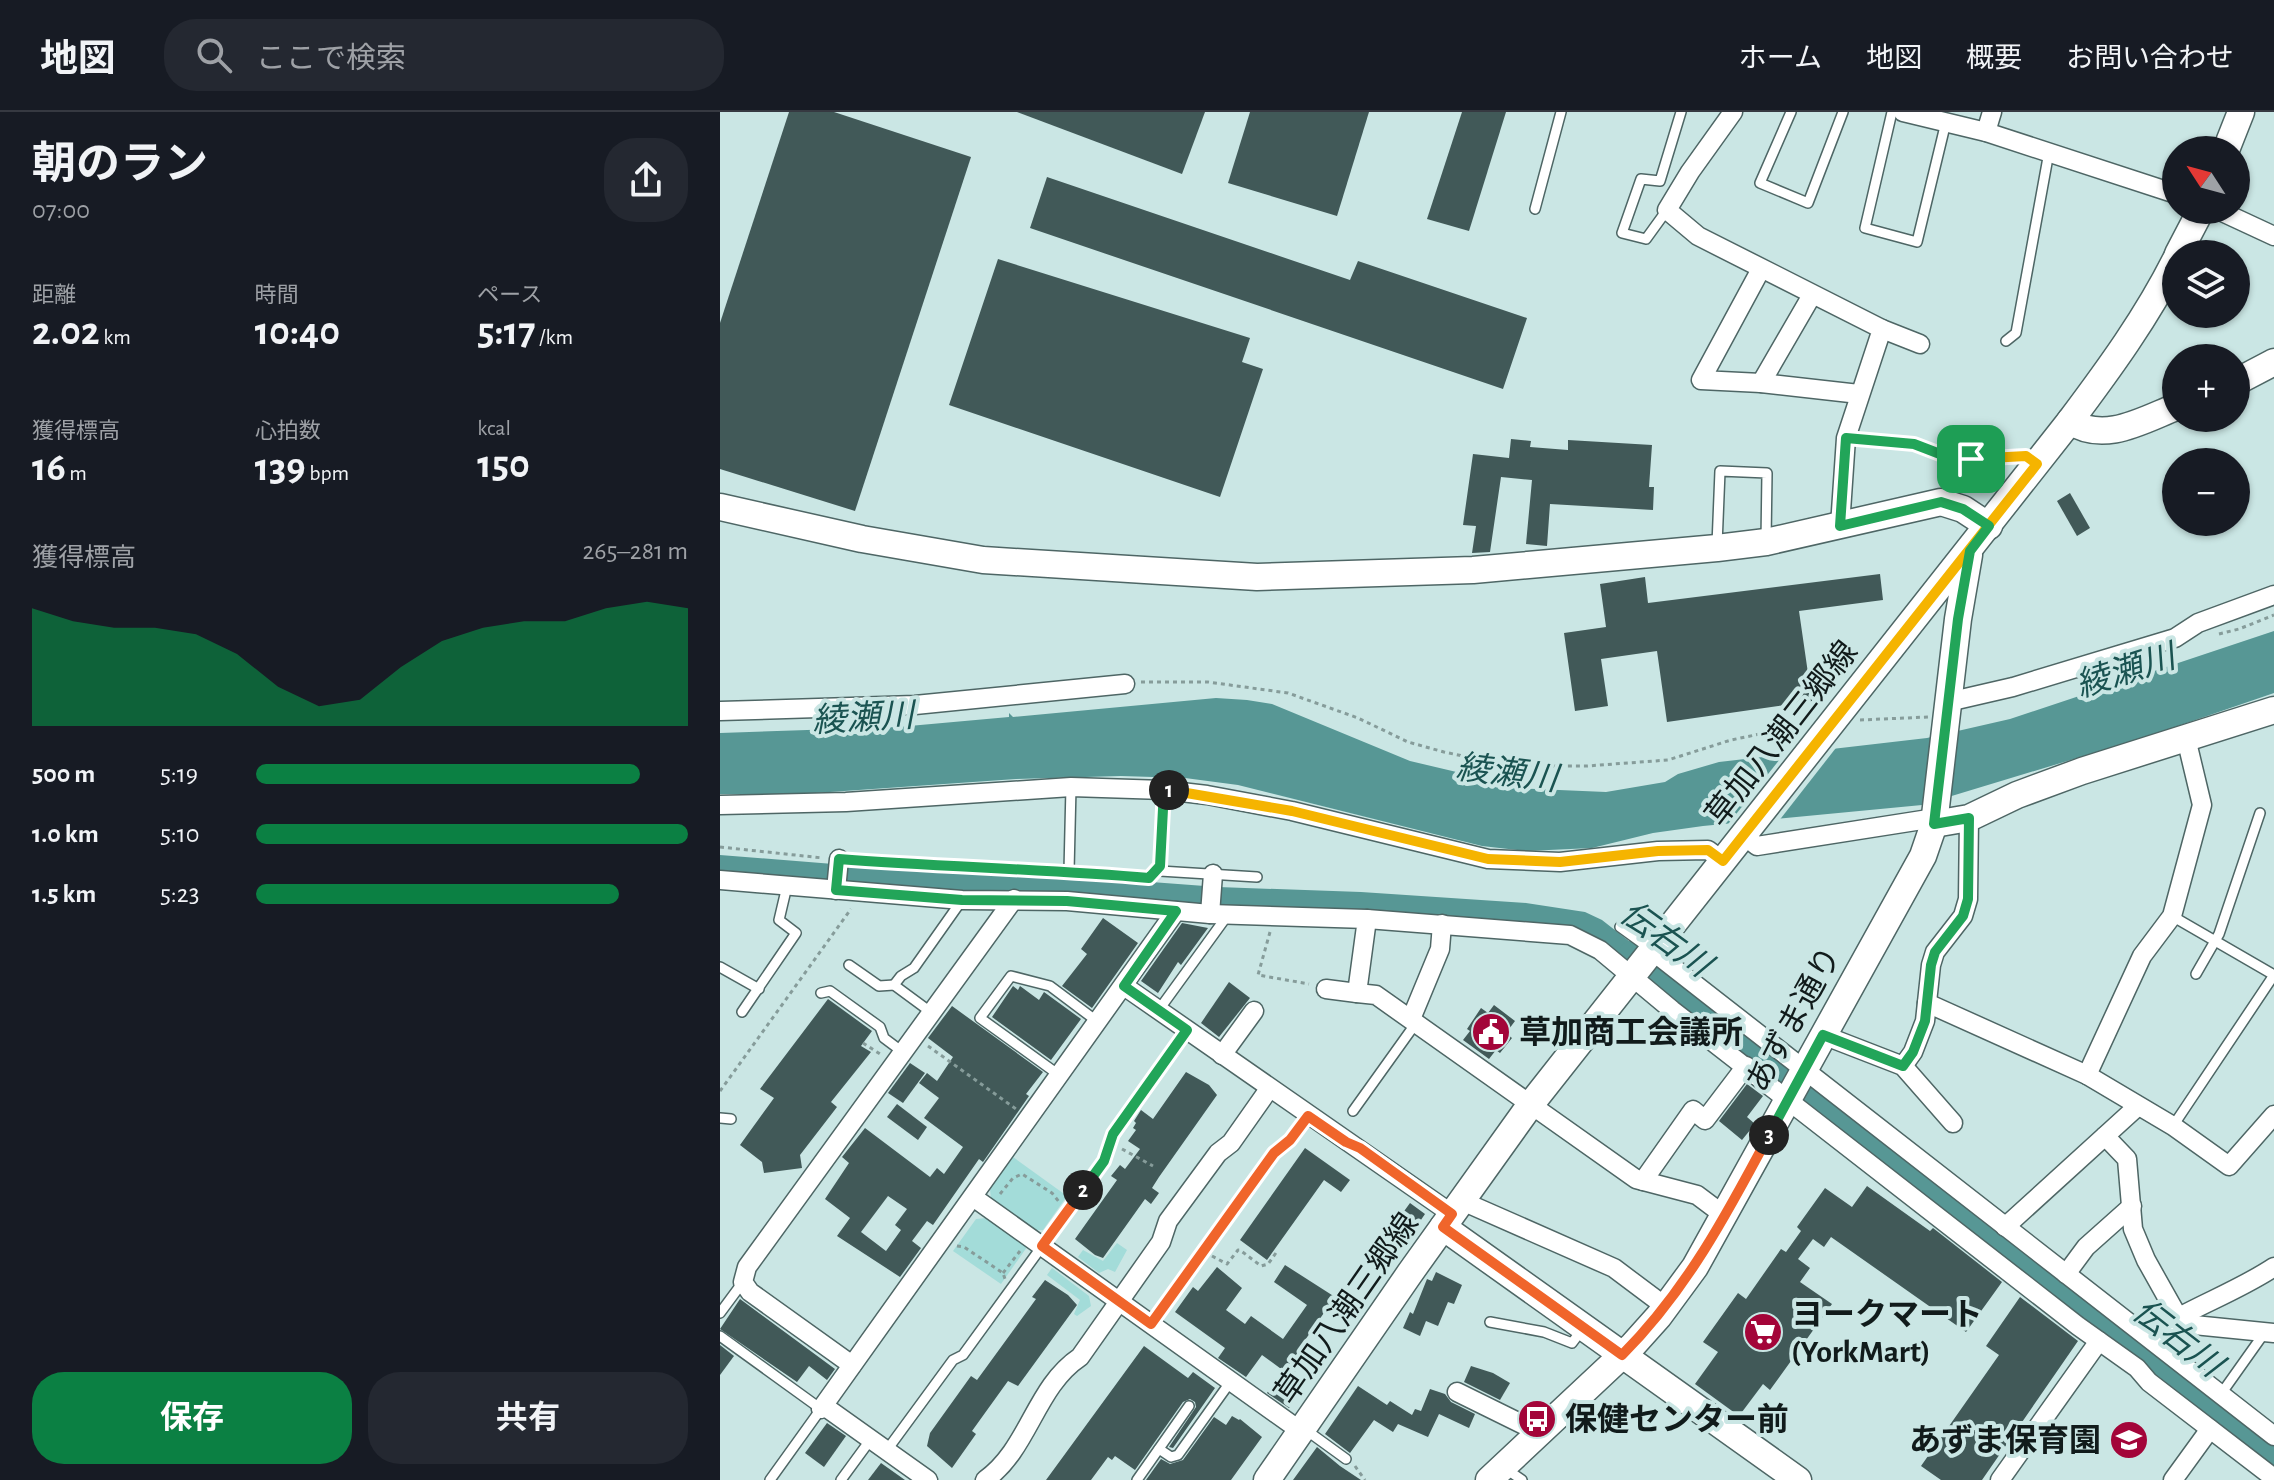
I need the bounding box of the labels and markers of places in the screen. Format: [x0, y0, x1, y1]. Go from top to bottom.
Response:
pin [1937, 425, 2005, 493]
pin: 1 [1149, 770, 1189, 810]
public building icon: 草加商工会議所 [1470, 1011, 1512, 1053]
place label: 草加商工会議所 [1519, 1015, 1743, 1049]
pin: 3 [1749, 1115, 1789, 1155]
pin: 2 [1063, 1170, 1103, 1210]
place label: ヨークマート (YorkMart) [1791, 1298, 1983, 1368]
supermarket icon: ヨークマート (YorkMart) [1742, 1311, 1784, 1353]
bus stop icon: 保健センター前 [1516, 1398, 1558, 1440]
place label: 保健センター前 [1565, 1402, 1789, 1436]
school or university icon: あずま保育園 [2108, 1419, 2150, 1461]
place label: あずま保育園 [1909, 1423, 2101, 1457]

